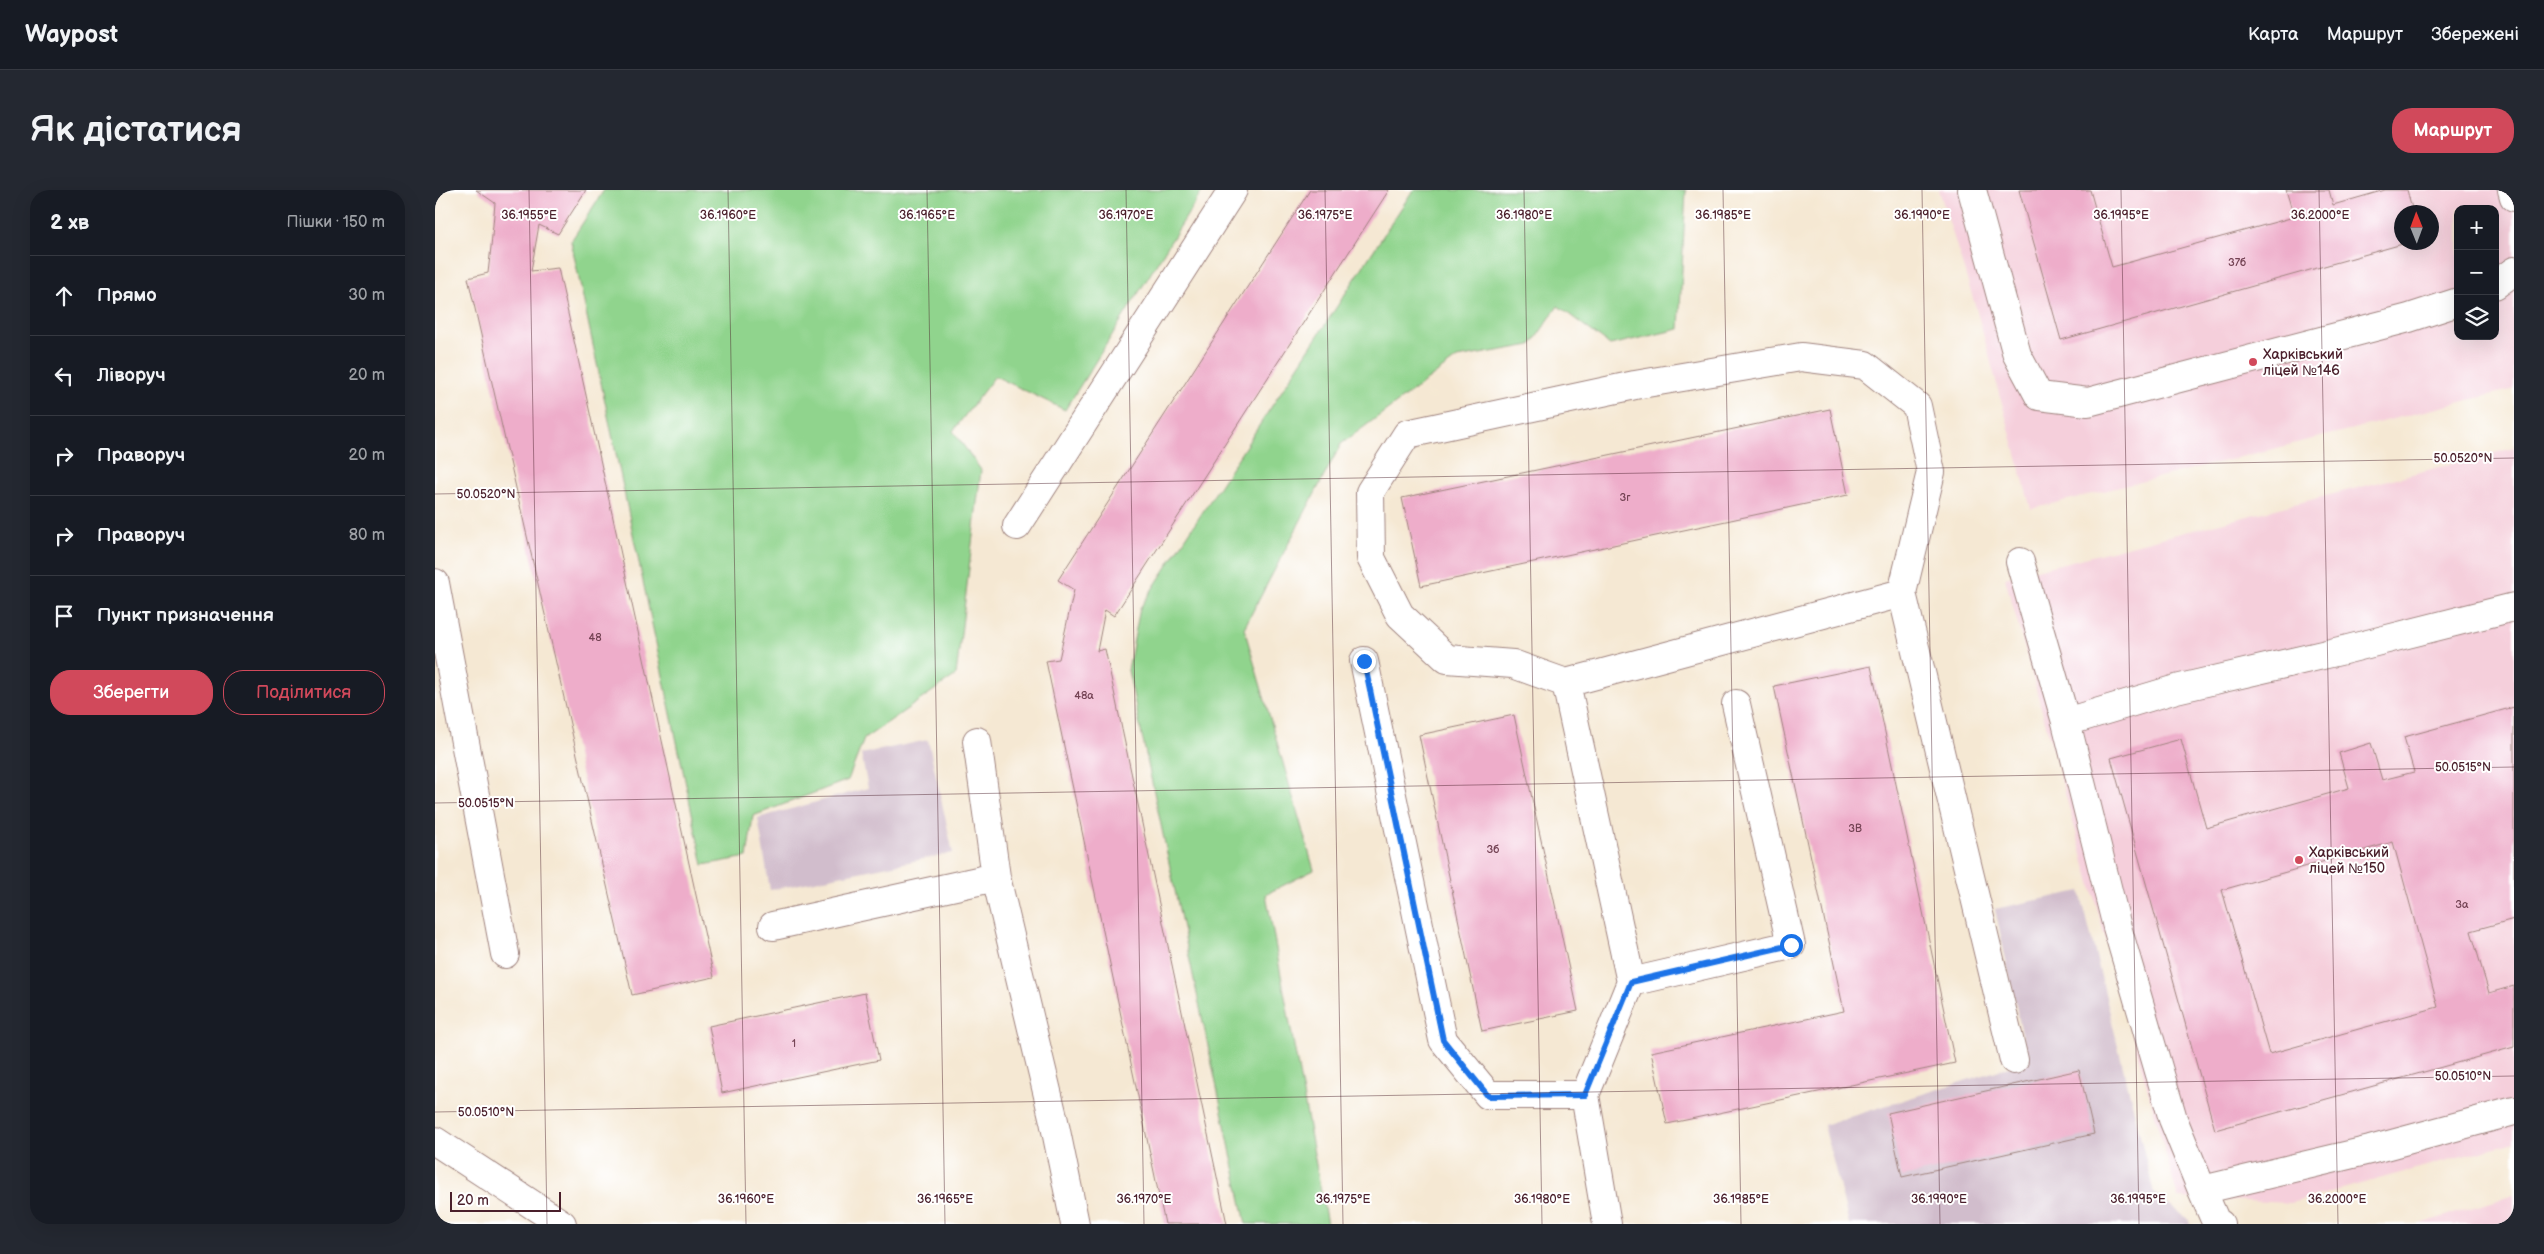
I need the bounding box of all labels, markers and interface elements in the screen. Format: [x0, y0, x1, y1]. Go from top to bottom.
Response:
text: Waypost [25, 20, 118, 49]
text: Карта [2248, 24, 2299, 45]
text: Маршрут [2327, 24, 2403, 45]
text: Збережені [2431, 24, 2519, 45]
button: Маршрут [2392, 108, 2514, 153]
text: Як дістатися [30, 109, 242, 152]
north arrow [2394, 205, 2439, 250]
map controls [2454, 205, 2499, 340]
button: + [2454, 205, 2499, 250]
text: 36.1955°E [501, 208, 557, 223]
text: 36.1960°E [700, 208, 756, 223]
text: 36.1965°E [899, 208, 955, 223]
text: 36.1970°E [1098, 208, 1154, 223]
text: 36.1975°E [1298, 208, 1352, 223]
text: 36.1980°E [1496, 208, 1552, 223]
text: 36.1985°E [1695, 208, 1751, 223]
text: 36.1990°E [1894, 208, 1950, 223]
text: 36.1995°E [2093, 208, 2149, 223]
text: 36.2000°E [2291, 208, 2349, 223]
text: 2 хв [50, 210, 89, 235]
text: Пішки · 150 m [287, 213, 385, 232]
button: − [2454, 250, 2499, 295]
house number: 37б [2228, 256, 2246, 269]
icon: ahead [50, 282, 78, 310]
text: Прямо [97, 284, 157, 307]
text: 30 m [348, 286, 385, 305]
button: layers [2454, 295, 2499, 340]
place label: Харківський ліцей №146 [2263, 346, 2343, 379]
marker: Харківський ліцей №146 [2247, 356, 2259, 368]
icon: left [50, 362, 78, 390]
text: Ліворуч [97, 364, 166, 387]
text: 20 m [349, 366, 385, 385]
icon: right [50, 442, 78, 470]
text: Праворуч [97, 444, 185, 467]
text: 20 m [349, 446, 385, 465]
text: 50.0520°N [2434, 451, 2492, 466]
text: 50.0520°N [457, 487, 515, 502]
house number: 3г [1619, 491, 1631, 504]
icon: right [50, 522, 78, 550]
text: Праворуч [97, 524, 185, 547]
text: 80 m [349, 526, 385, 545]
icon: arrive [50, 602, 78, 630]
text: Пункт призначення [97, 604, 274, 627]
house number: 48 [588, 631, 602, 644]
route end [1353, 650, 1376, 673]
button: Зберегти [50, 670, 213, 715]
button: Поділитися [223, 670, 385, 715]
house number: 48а [1074, 689, 1094, 702]
text: 50.0515°N [2435, 760, 2491, 775]
text: 50.0515°N [458, 796, 514, 811]
house number: 3В [1848, 822, 1862, 835]
house number: 3б [1487, 843, 1499, 856]
place label: Харківський ліцей №150 [2309, 844, 2389, 877]
marker: Харківський ліцей №150 [2293, 854, 2305, 866]
house number: 3а [2455, 898, 2469, 911]
route start [1780, 934, 1803, 957]
house number: 1 [792, 1037, 796, 1050]
text: 50.0510°N [2435, 1069, 2491, 1084]
text: 50.0510°N [458, 1105, 514, 1120]
scale bar [450, 1189, 561, 1212]
text: 20 m [457, 1192, 489, 1209]
text: 36.1960°E [718, 1192, 774, 1207]
text: 36.1965°E [917, 1192, 973, 1207]
text: 36.1970°E [1116, 1192, 1172, 1207]
text: 36.1975°E [1316, 1192, 1370, 1207]
text: 36.1980°E [1514, 1192, 1570, 1207]
text: 36.1985°E [1713, 1192, 1769, 1207]
text: 36.1990°E [1911, 1192, 1967, 1207]
text: 36.1995°E [2110, 1192, 2166, 1207]
text: 36.2000°E [2308, 1192, 2366, 1207]

